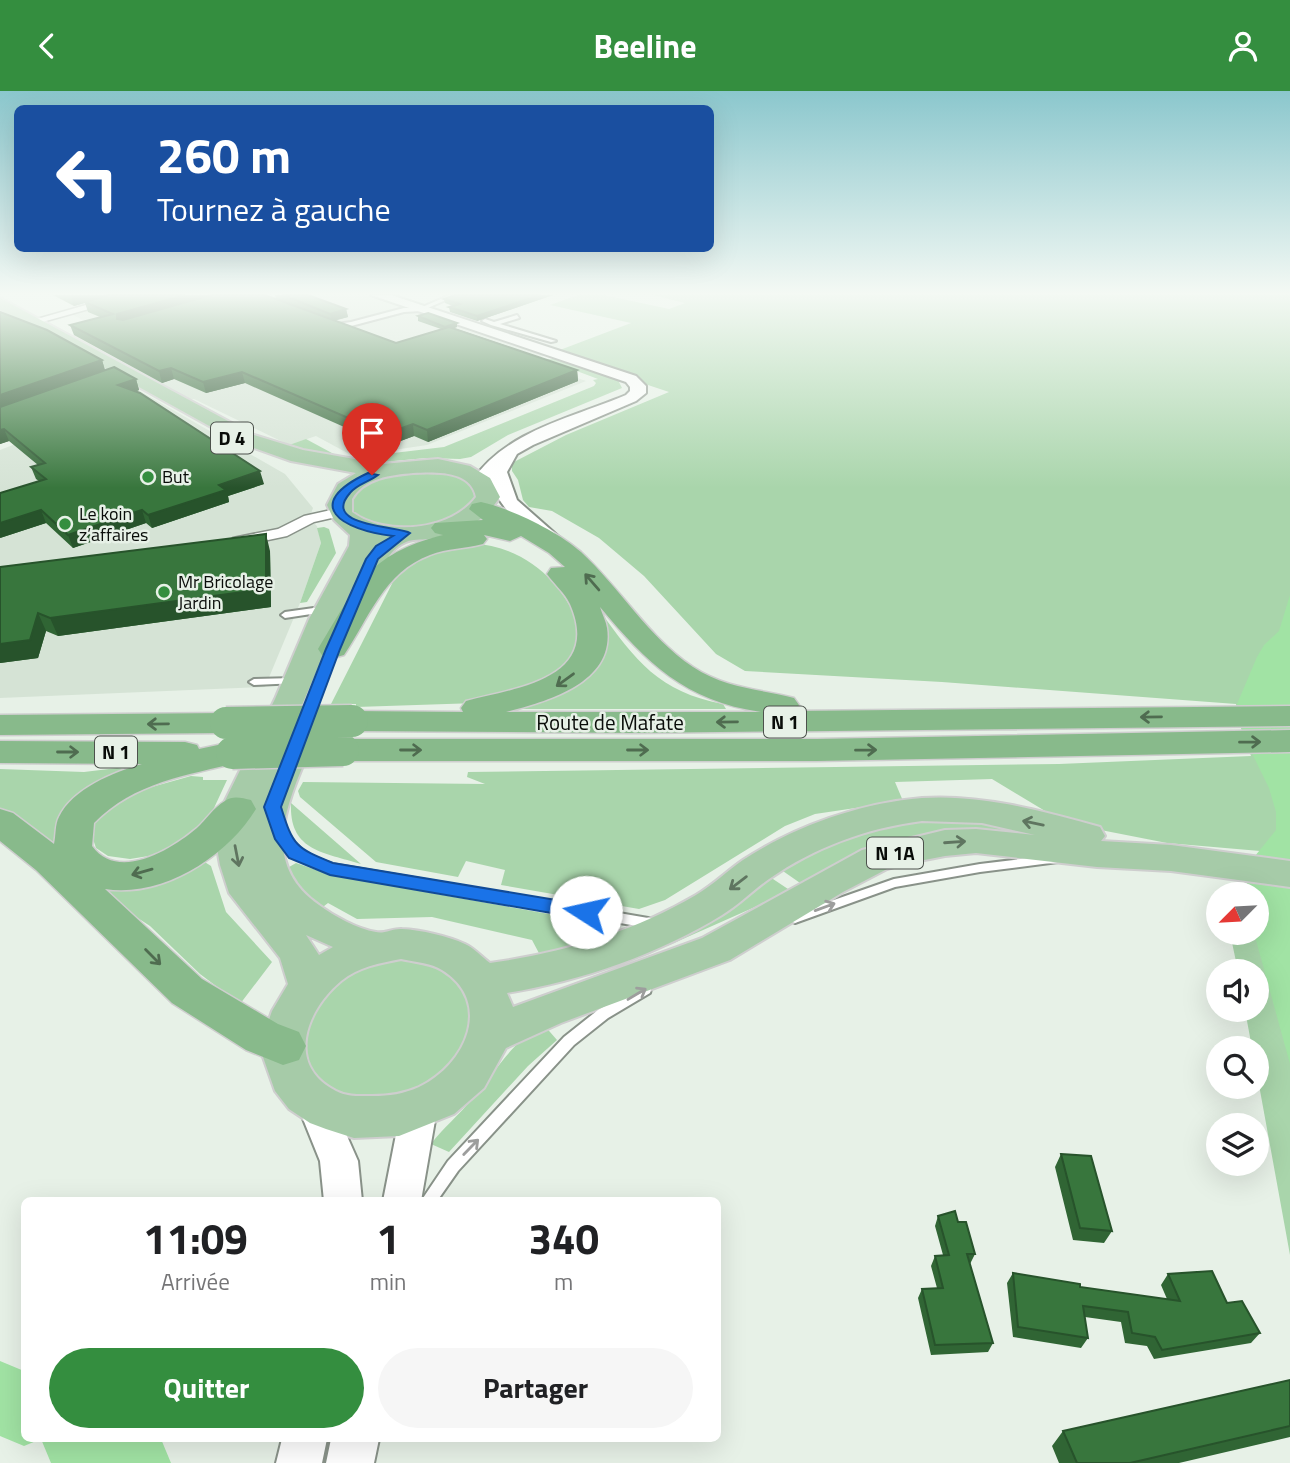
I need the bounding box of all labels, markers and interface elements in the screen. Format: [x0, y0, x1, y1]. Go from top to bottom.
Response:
text: Beeline [593, 22, 697, 70]
icon: back [28, 27, 66, 65]
icon: person [1224, 27, 1262, 65]
text: 260 m [157, 117, 291, 192]
icon: left [42, 133, 133, 224]
text: Tournez à gauche [157, 185, 391, 233]
pin [342, 403, 402, 475]
icon: arrive [353, 414, 391, 452]
road number: D 4 [211, 423, 253, 453]
place label: But [162, 463, 190, 490]
marker: But [140, 469, 156, 485]
place label: Le koin z’affaires [79, 500, 148, 548]
marker: Le koin z’affaires [57, 516, 73, 532]
place label: Mr Bricolage Jardin [178, 568, 273, 616]
one-way arrow [584, 573, 600, 591]
marker: Mr Bricolage Jardin [156, 584, 172, 600]
one-way arrow [556, 672, 575, 687]
street label: Route de Mafate [536, 706, 684, 738]
road number: N 1 [764, 707, 806, 737]
one-way arrow [1140, 710, 1163, 724]
one-way arrow [716, 715, 739, 729]
one-way arrow [147, 717, 170, 731]
one-way arrow [1238, 735, 1261, 748]
road number: N 1 [95, 737, 137, 767]
one-way arrow [399, 743, 422, 757]
one-way arrow [627, 743, 650, 757]
one-way arrow [854, 743, 877, 757]
one-way arrow [56, 745, 79, 759]
one-way arrow [1022, 816, 1045, 829]
one-way arrow [943, 836, 966, 849]
road number: N 1A [867, 838, 923, 869]
one-way arrow [231, 844, 244, 867]
one-way arrow [131, 867, 153, 880]
position arrow [549, 875, 623, 949]
one-way arrow [730, 876, 748, 891]
north arrow [1206, 882, 1269, 945]
map controls [1206, 882, 1269, 1176]
one-way arrow [814, 900, 836, 912]
one-way arrow [144, 948, 161, 965]
button: sound [1206, 959, 1269, 1022]
one-way arrow [626, 987, 646, 1001]
button: search [1206, 1036, 1269, 1099]
button: layers [1206, 1113, 1269, 1176]
one-way arrow [462, 1139, 479, 1156]
text: 11:09 [143, 1206, 248, 1270]
text: 1 [376, 1206, 400, 1270]
text: 340 [528, 1206, 599, 1270]
text: Arrivée [161, 1264, 230, 1299]
text: min [370, 1264, 406, 1299]
text: m [554, 1264, 573, 1299]
button: Quitter [49, 1348, 364, 1428]
button: Partager [378, 1348, 693, 1428]

